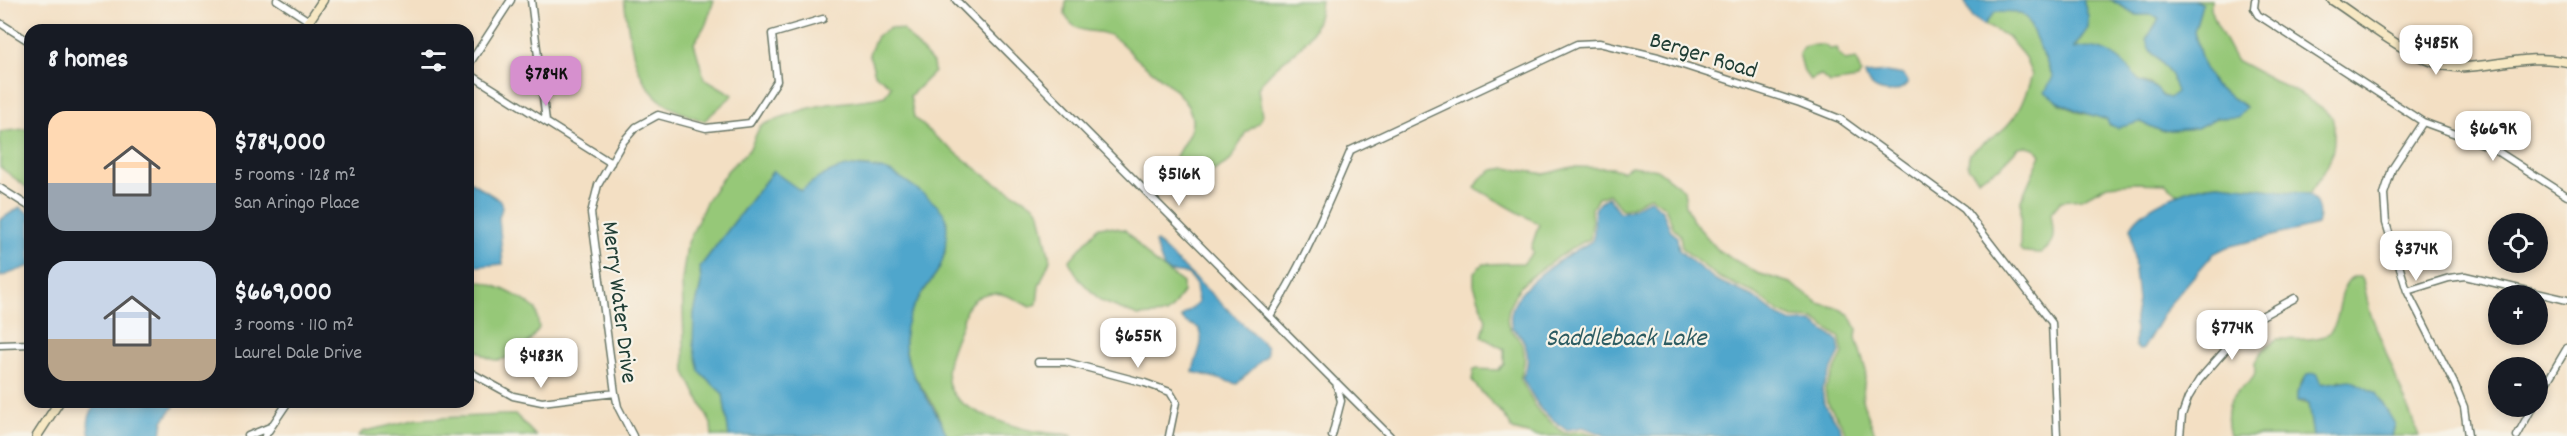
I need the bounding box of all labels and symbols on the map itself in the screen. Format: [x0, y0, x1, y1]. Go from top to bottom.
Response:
street label: Berger Road [1645, 24, 1761, 89]
pin: $485K [2394, 25, 2478, 76]
pin: $784K [504, 56, 588, 107]
pin: $669K [2451, 111, 2535, 162]
pin: $516K [1137, 156, 1221, 207]
street label: Merry Water Drive [591, 220, 645, 385]
pin: $374K [2374, 231, 2458, 282]
pin: $774K [2190, 310, 2274, 361]
pin: $655K [1096, 318, 1180, 369]
water label: Saddleback Lake [1545, 321, 1708, 358]
pin: $483K [499, 338, 583, 389]

